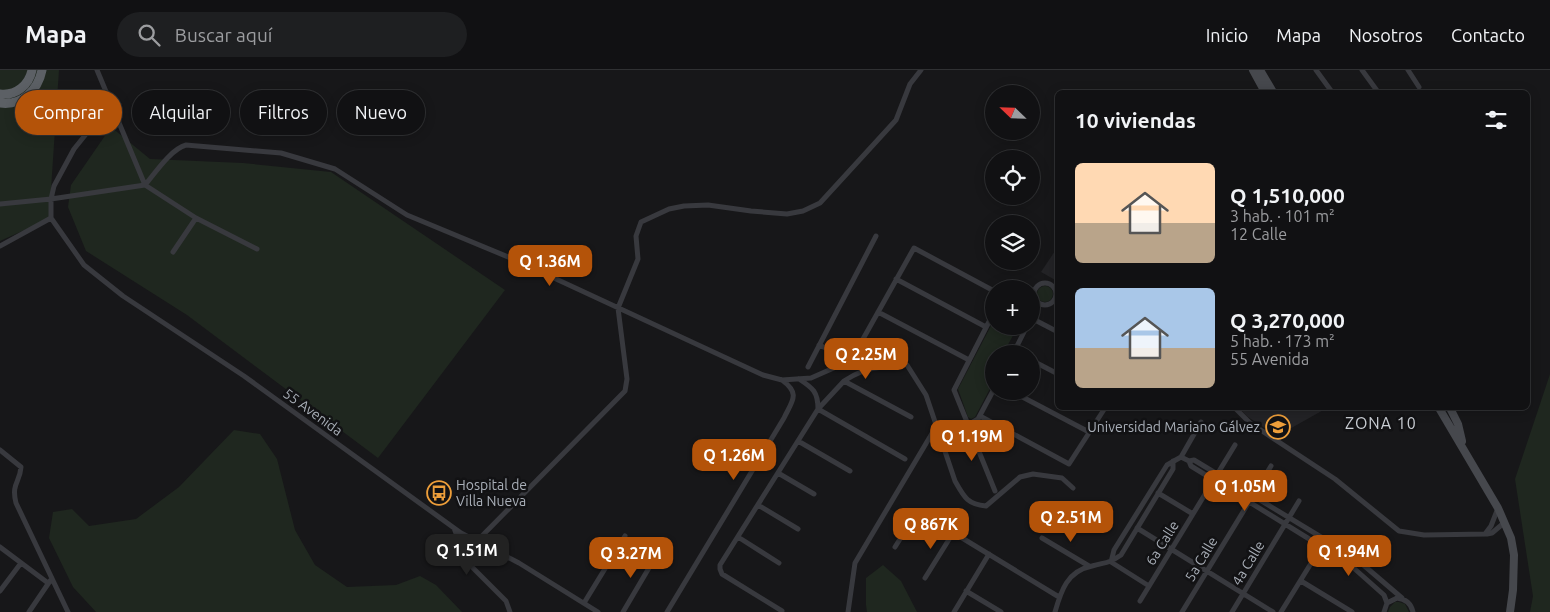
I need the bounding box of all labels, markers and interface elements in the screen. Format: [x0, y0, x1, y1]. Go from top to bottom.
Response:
search box [117, 12, 467, 57]
text: Mapa [25, 21, 87, 48]
icon: search [135, 21, 163, 49]
text: Buscar aquí [175, 24, 272, 46]
text: Inicio [1206, 25, 1248, 45]
text: Mapa [1276, 25, 1321, 45]
text: Nosotros [1349, 25, 1423, 45]
text: Contacto [1451, 25, 1525, 45]
north arrow [985, 85, 1040, 140]
map controls [985, 85, 1040, 400]
chip: Comprar [15, 90, 122, 135]
chip: Alquilar [132, 90, 230, 135]
chip: Filtros [240, 90, 327, 135]
chip: Nuevo [337, 90, 425, 135]
icon: filters [1482, 106, 1510, 134]
text: 10 viviendas [1075, 108, 1196, 132]
button: locate [985, 150, 1040, 205]
icon: home [1115, 183, 1175, 243]
text: Q 1,510,000 [1230, 183, 1345, 207]
text: 3 hab. · 101 m² [1230, 207, 1335, 225]
button: layers [985, 215, 1040, 270]
text: 12 Calle [1230, 225, 1287, 243]
pin: Q 1.36M [504, 244, 596, 287]
text: Q 1.36M [519, 252, 581, 270]
button: + [985, 280, 1040, 335]
icon: home [1115, 308, 1175, 368]
text: Q 3,270,000 [1230, 308, 1345, 332]
text: 5 hab. · 173 m² [1230, 332, 1335, 350]
pin: Q 2.25M [820, 338, 912, 380]
text: Q 2.25M [835, 345, 897, 363]
button: − [985, 345, 1040, 400]
text: 55 Avenida [1230, 350, 1309, 368]
street label: 55 Avenida [280, 385, 346, 439]
school or university icon: Universidad Mariano Gálvez [1265, 414, 1291, 440]
district label: ZONA 10 [1345, 414, 1417, 432]
place label: Universidad Mariano Gálvez [1087, 419, 1260, 435]
pin: Q 1.19M [926, 420, 1018, 462]
text: Q 1.19M [941, 427, 1003, 445]
pin: Q 1.26M [688, 438, 780, 481]
text: Q 1.26M [703, 446, 765, 464]
pin: Q 1.05M [1199, 470, 1291, 512]
place label: Hospital de Villa Nueva [456, 477, 527, 509]
text: Q 1.05M [1214, 477, 1276, 495]
bus stop icon: Hospital de Villa Nueva [426, 480, 452, 506]
pin: Q 2.51M [1025, 500, 1117, 543]
pin: Q 867K [890, 508, 972, 550]
text: Q 2.51M [1040, 508, 1102, 526]
text: Q 867K [904, 515, 958, 533]
street label: 6a Calle [1142, 518, 1182, 568]
pin: Q 1.51M [421, 534, 513, 576]
street label: 5a Calle [1181, 534, 1221, 584]
pin: Q 1.94M [1303, 534, 1395, 577]
pin: Q 3.27M [585, 536, 677, 579]
street label: 4a Calle [1228, 538, 1268, 588]
text: Q 1.51M [436, 541, 498, 559]
text: Q 1.94M [1318, 542, 1380, 560]
text: Q 3.27M [600, 544, 662, 562]

